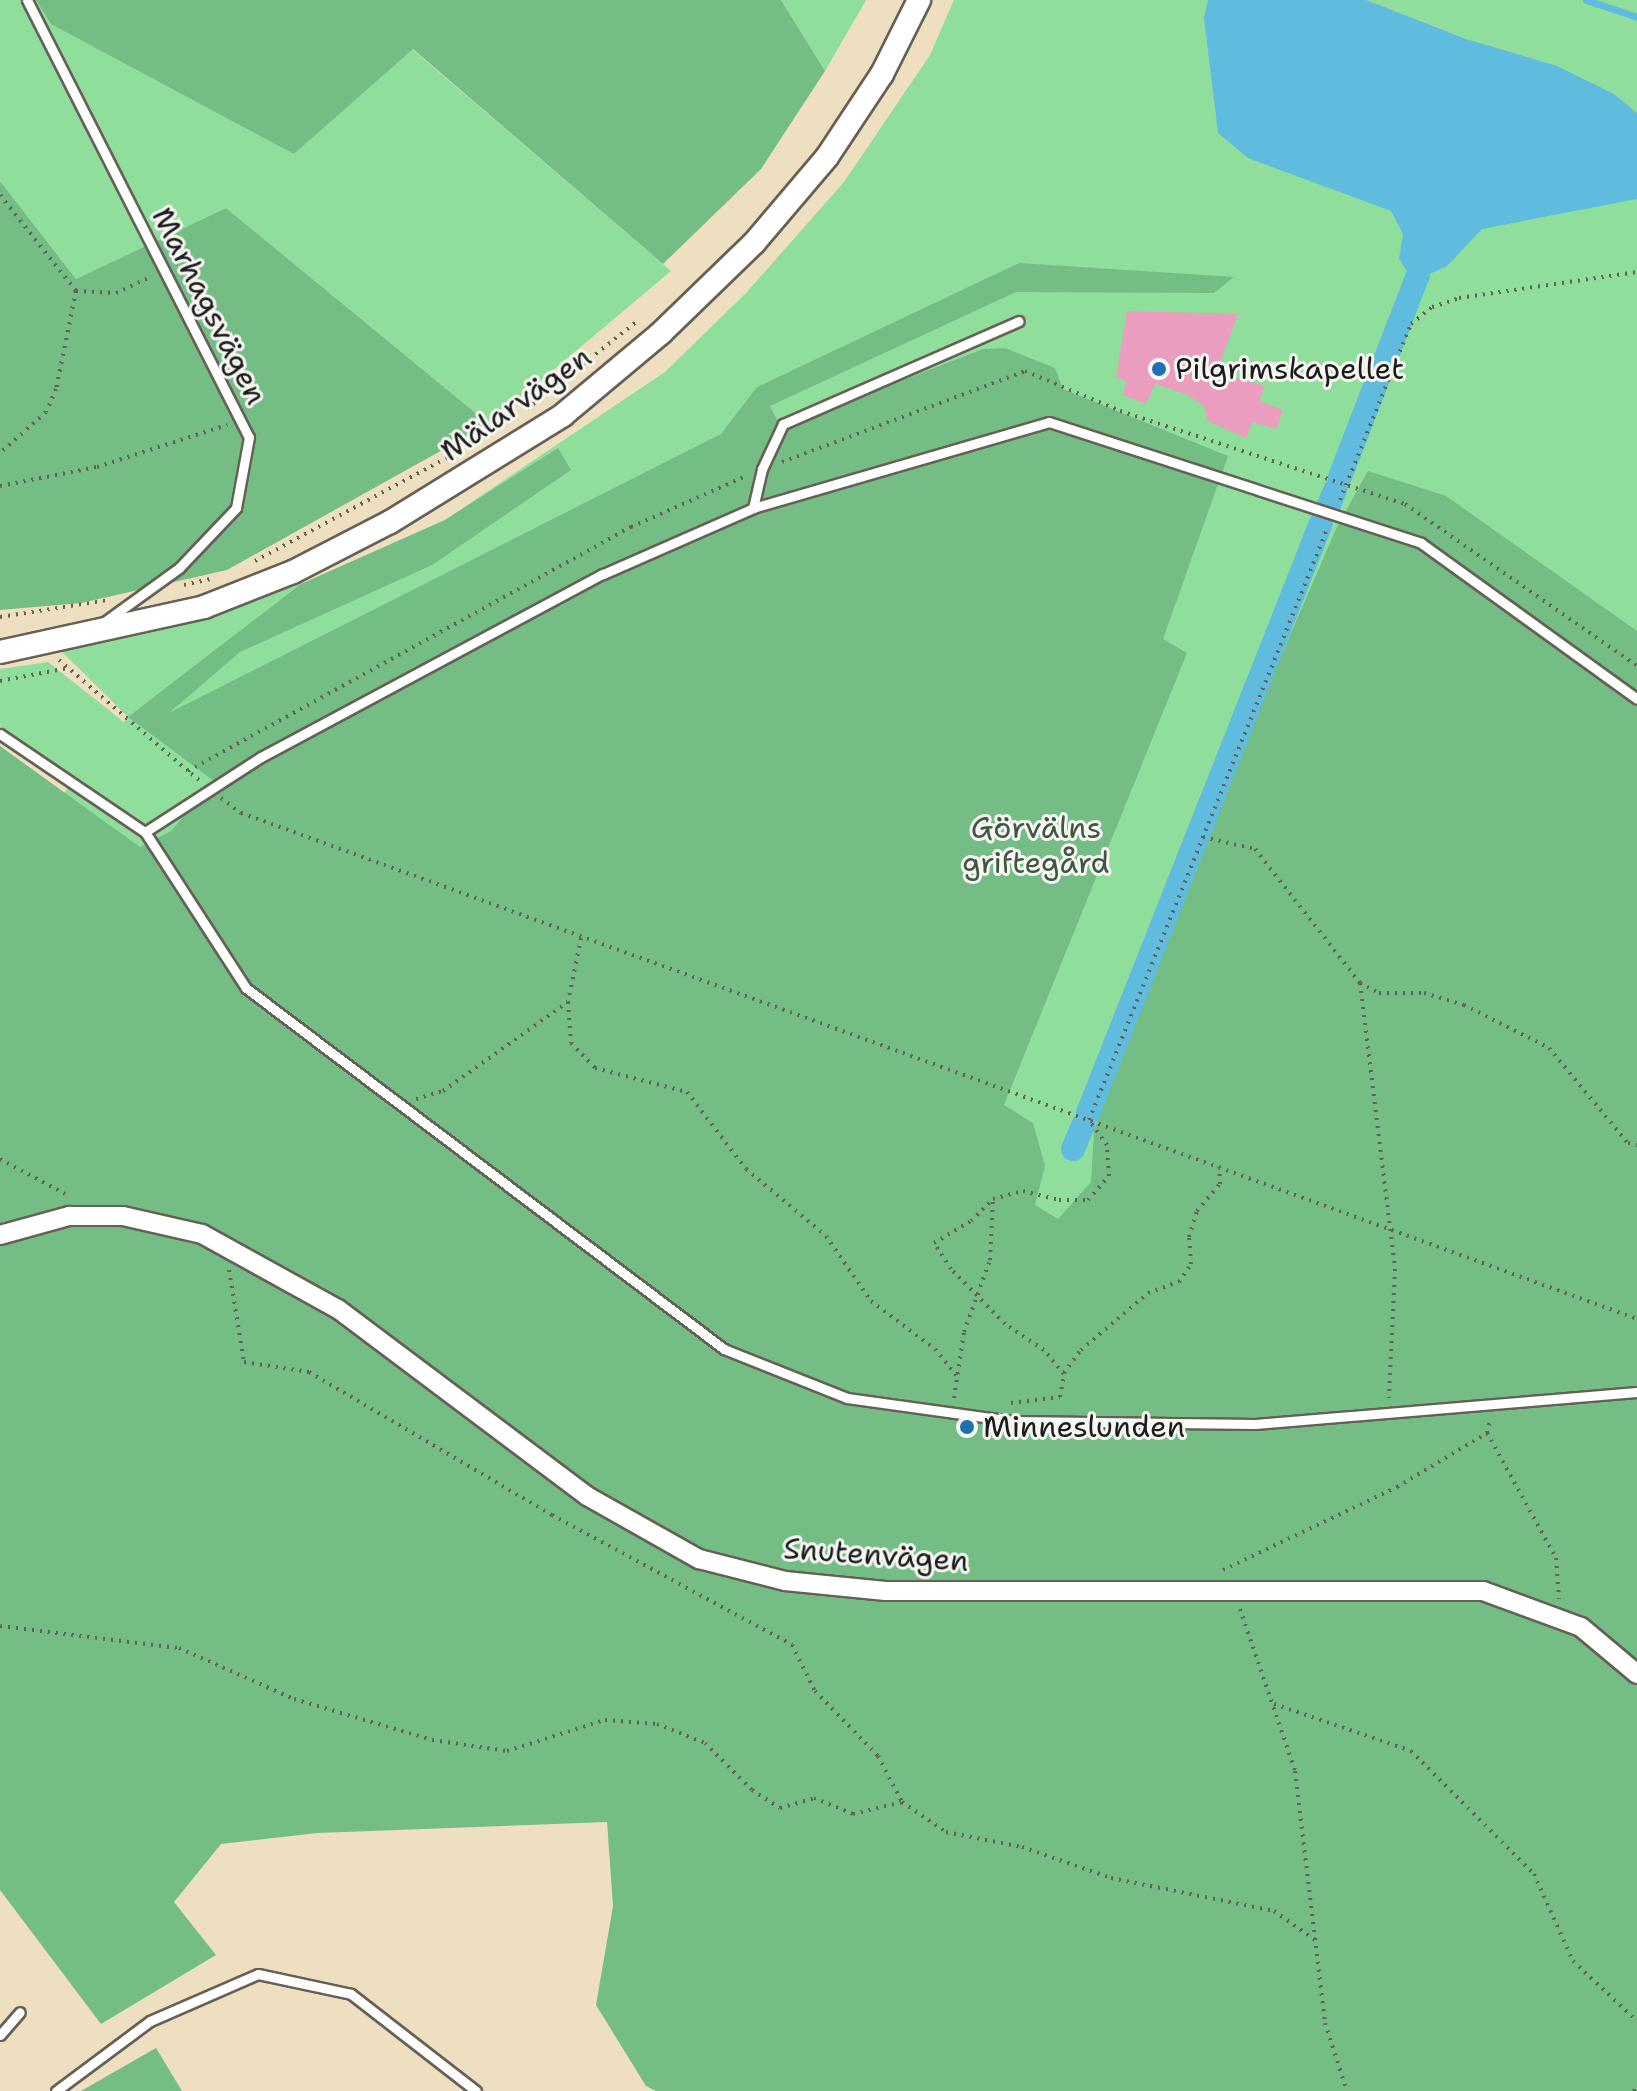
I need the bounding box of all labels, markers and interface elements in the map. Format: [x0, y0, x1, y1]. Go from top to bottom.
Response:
street label: Marhagsvägen [144, 202, 274, 410]
street label: Mälarvägen [434, 339, 598, 469]
place label: Pilgrimskapellet [1175, 351, 1404, 387]
marker: Pilgrimskapellet [1150, 360, 1168, 378]
park label: Görvälns griftegård [962, 810, 1110, 880]
place label: Minneslunden [983, 1409, 1185, 1445]
marker: Minneslunden [958, 1418, 976, 1436]
street label: Snutenvägen [782, 1531, 970, 1579]

